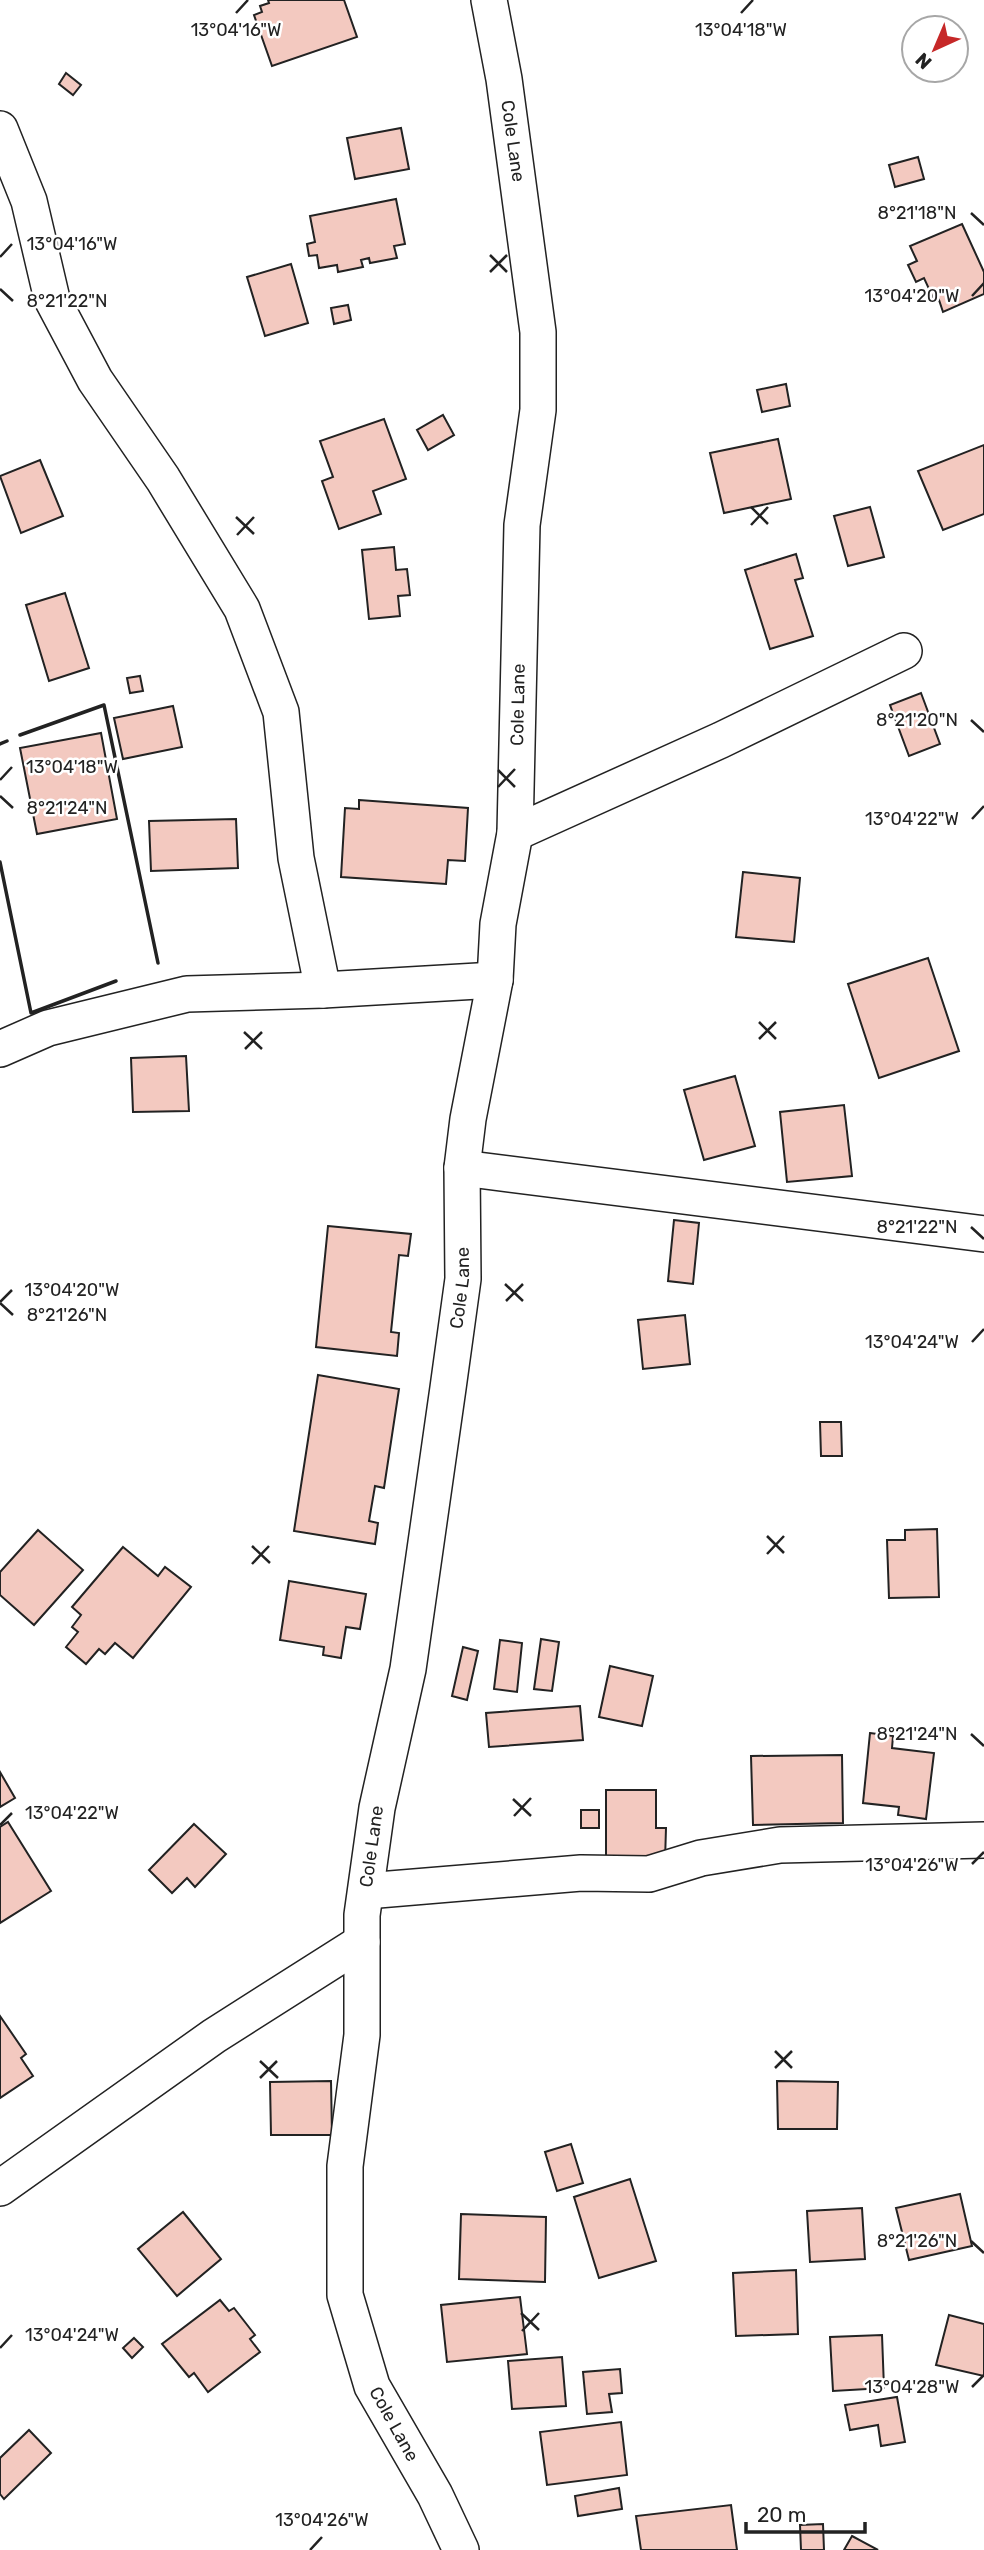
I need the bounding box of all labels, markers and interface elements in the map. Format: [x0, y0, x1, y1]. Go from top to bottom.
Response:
north arrow [900, 14, 970, 84]
text: 13°04'16"W [191, 19, 281, 41]
text: 13°04'18"W [695, 19, 787, 41]
text: N [911, 48, 936, 74]
street label: Cole Lane [496, 99, 530, 183]
text: 8°21'18"N [877, 202, 957, 224]
text: 13°04'16"W [27, 233, 117, 255]
text: 13°04'20"W [865, 285, 959, 307]
text: 8°21'22"N [27, 290, 108, 312]
street label: Cole Lane [506, 663, 530, 746]
text: 8°21'20"N [876, 709, 958, 731]
text: 13°04'18"W [26, 756, 118, 778]
text: 8°21'24"N [26, 797, 108, 819]
text: 13°04'22"W [865, 808, 959, 830]
text: 8°21'22"N [877, 1216, 958, 1238]
street label: Cole Lane [445, 1247, 474, 1330]
text: 13°04'20"W [25, 1279, 119, 1301]
text: 8°21'26"N [27, 1304, 107, 1326]
text: 13°04'24"W [865, 1331, 959, 1353]
text: 8°21'24"N [876, 1723, 958, 1745]
text: 13°04'22"W [25, 1802, 119, 1824]
street label: Cole Lane [355, 1804, 388, 1889]
text: 13°04'26"W [865, 1854, 959, 1876]
text: 8°21'26"N [877, 2230, 957, 2252]
text: 13°04'24"W [25, 2324, 119, 2346]
text: 13°04'28"W [865, 2376, 959, 2398]
street label: Cole Lane [364, 2383, 424, 2465]
scale bar [746, 2490, 865, 2534]
text: 20 m [757, 2502, 806, 2527]
text: 13°04'26"W [275, 2509, 369, 2531]

